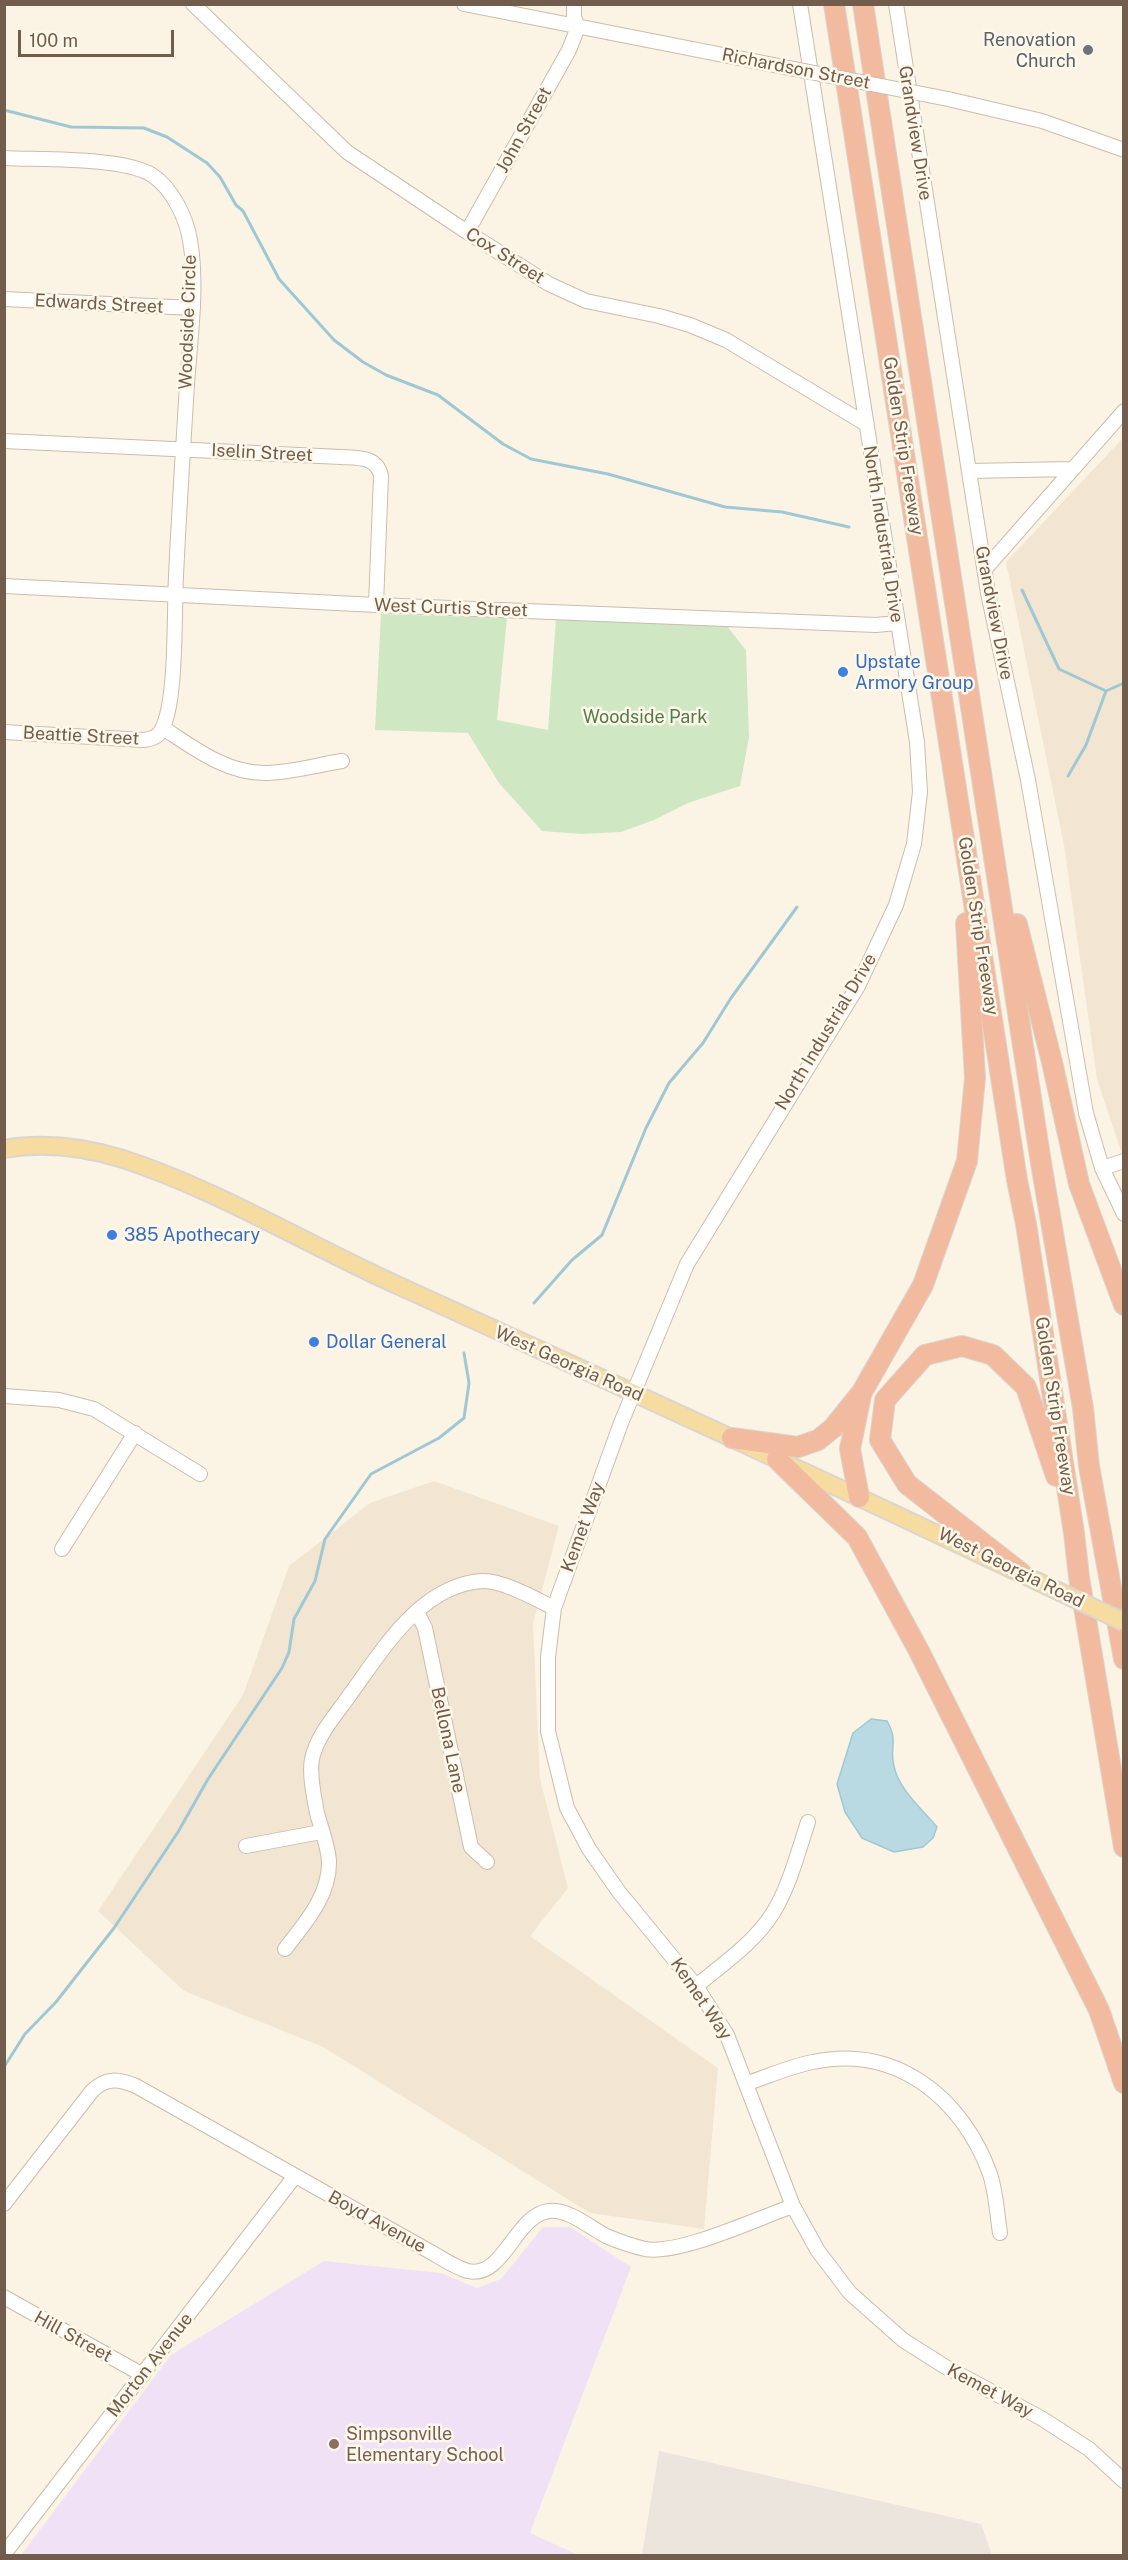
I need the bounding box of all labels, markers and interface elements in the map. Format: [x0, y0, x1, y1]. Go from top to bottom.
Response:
scale bar [21, 18, 177, 56]
place label: Renovation Church [983, 29, 1076, 72]
text: 100 m [29, 30, 78, 51]
marker: Renovation Church [1081, 43, 1095, 57]
street label: Richardson Street [720, 44, 872, 94]
street label: Grandview Drive [894, 64, 936, 202]
street label: John Street [492, 83, 556, 177]
street label: Cox Street [462, 223, 548, 289]
street label: Woodside Circle [175, 254, 201, 390]
street label: Edwards Street [34, 290, 164, 318]
street label: Golden Strip Freeway [878, 355, 928, 537]
street label: Iselin Street [211, 440, 313, 466]
street label: North Industrial Drive [858, 444, 908, 624]
street label: Grandview Drive [970, 544, 1018, 682]
street label: West Curtis Street [374, 595, 528, 621]
place label: Upstate Armory Group [855, 651, 973, 694]
marker: Upstate Armory Group [836, 665, 850, 679]
park label: Woodside Park [583, 706, 707, 728]
street label: Beattie Street [22, 722, 140, 750]
street label: Golden Strip Freeway [953, 835, 1003, 1017]
street label: North Industrial Drive [771, 950, 881, 1114]
place label: 385 Apothecary [124, 1224, 260, 1246]
marker: 385 Apothecary [105, 1228, 119, 1242]
street label: Golden Strip Freeway [1030, 1315, 1080, 1497]
street label: West Georgia Road [492, 1322, 646, 1406]
place label: Dollar General [326, 1331, 447, 1353]
marker: Dollar General [307, 1335, 321, 1349]
street label: Kemet Way [557, 1479, 609, 1575]
street label: West Georgia Road [935, 1523, 1087, 1613]
street label: Bellona Lane [426, 1685, 470, 1795]
street label: Kemet Way [666, 1954, 736, 2044]
street label: Boyd Avenue [324, 2186, 430, 2258]
street label: Hill Street [30, 2307, 116, 2367]
street label: Morton Avenue [103, 2309, 197, 2421]
street label: Kemet Way [943, 2359, 1037, 2423]
place label: Simpsonville Elementary School [346, 2423, 504, 2466]
marker: Simpsonville Elementary School [327, 2437, 341, 2451]

